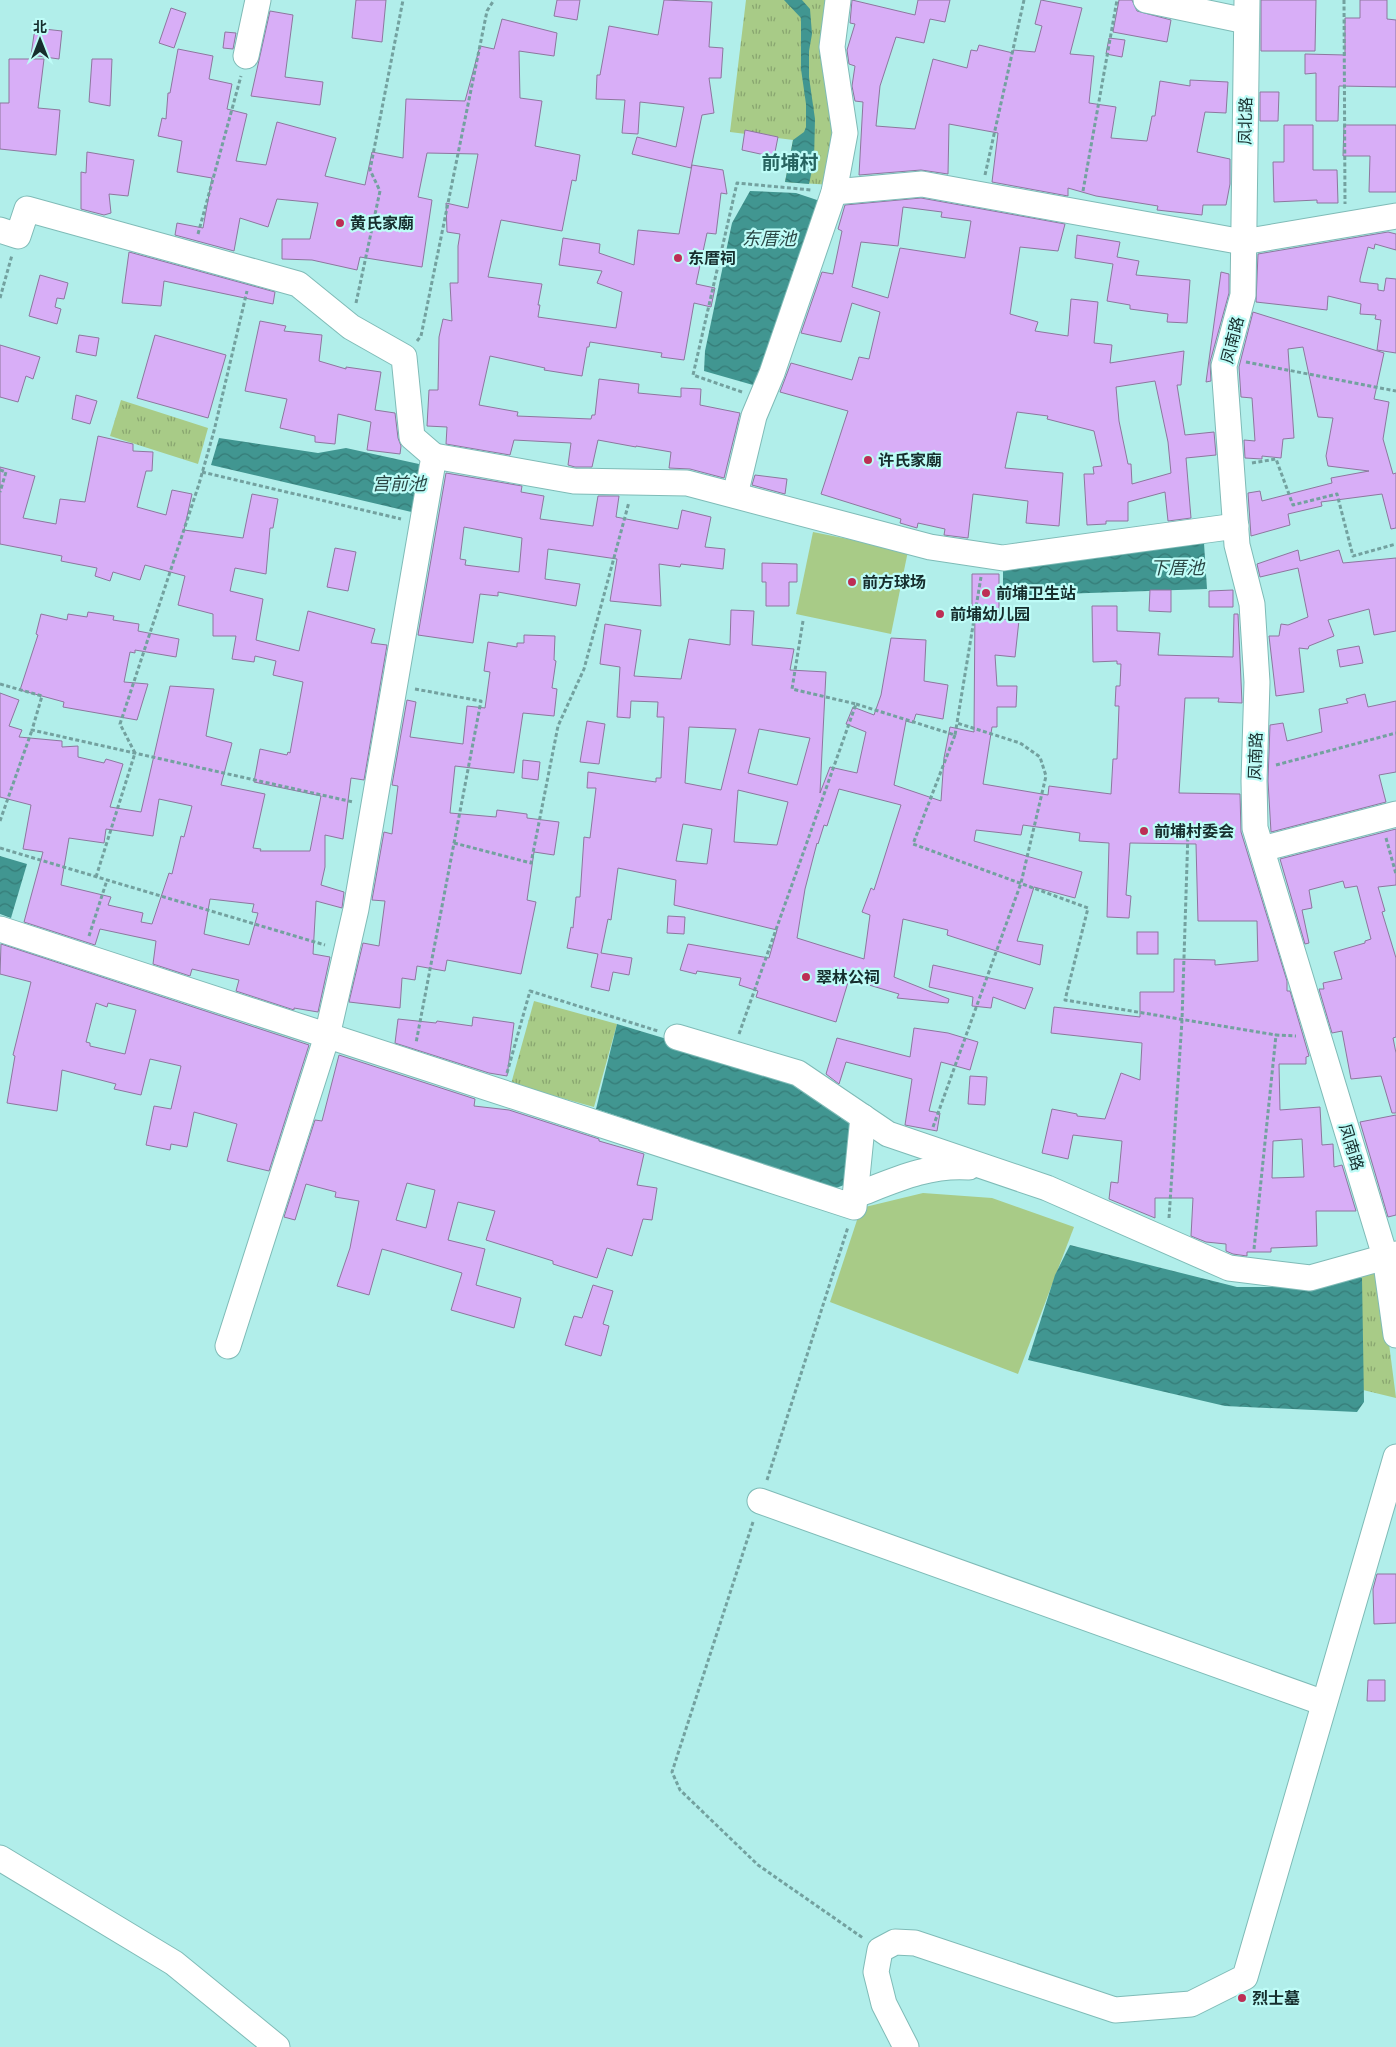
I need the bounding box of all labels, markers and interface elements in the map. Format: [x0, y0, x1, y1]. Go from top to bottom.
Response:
north arrow [15, 15, 65, 65]
text: 北 [33, 17, 47, 36]
street label: 凤北路 [1234, 97, 1256, 145]
district label: 前埔村 [761, 149, 819, 175]
place label: 黄氏家廟 [350, 212, 414, 234]
marker: 黄氏家廟 [334, 217, 346, 229]
water label: 东厝池 [742, 226, 798, 250]
place label: 东厝祠 [688, 247, 736, 269]
marker: 东厝祠 [672, 252, 684, 264]
street label: 凤南路 [1216, 314, 1248, 366]
place label: 许氏家廟 [878, 449, 942, 471]
marker: 许氏家廟 [862, 454, 874, 466]
water label: 宫前池 [372, 471, 428, 495]
water label: 下厝池 [1150, 555, 1206, 579]
place label: 前方球场 [862, 571, 926, 593]
marker: 前方球场 [846, 576, 858, 588]
place label: 前埔卫生站 [996, 582, 1076, 604]
marker: 前埔卫生站 [980, 587, 992, 599]
place label: 前埔幼儿园 [950, 603, 1030, 625]
marker: 前埔幼儿园 [934, 608, 946, 620]
street label: 凤南路 [1243, 732, 1267, 780]
place label: 前埔村委会 [1154, 820, 1234, 842]
marker: 前埔村委会 [1138, 825, 1150, 837]
place label: 翠林公祠 [816, 966, 880, 988]
marker: 翠林公祠 [800, 971, 812, 983]
street label: 凤南路 [1334, 1121, 1370, 1173]
place label: 烈士墓 [1252, 1987, 1300, 2009]
marker: 烈士墓 [1236, 1992, 1248, 2004]

